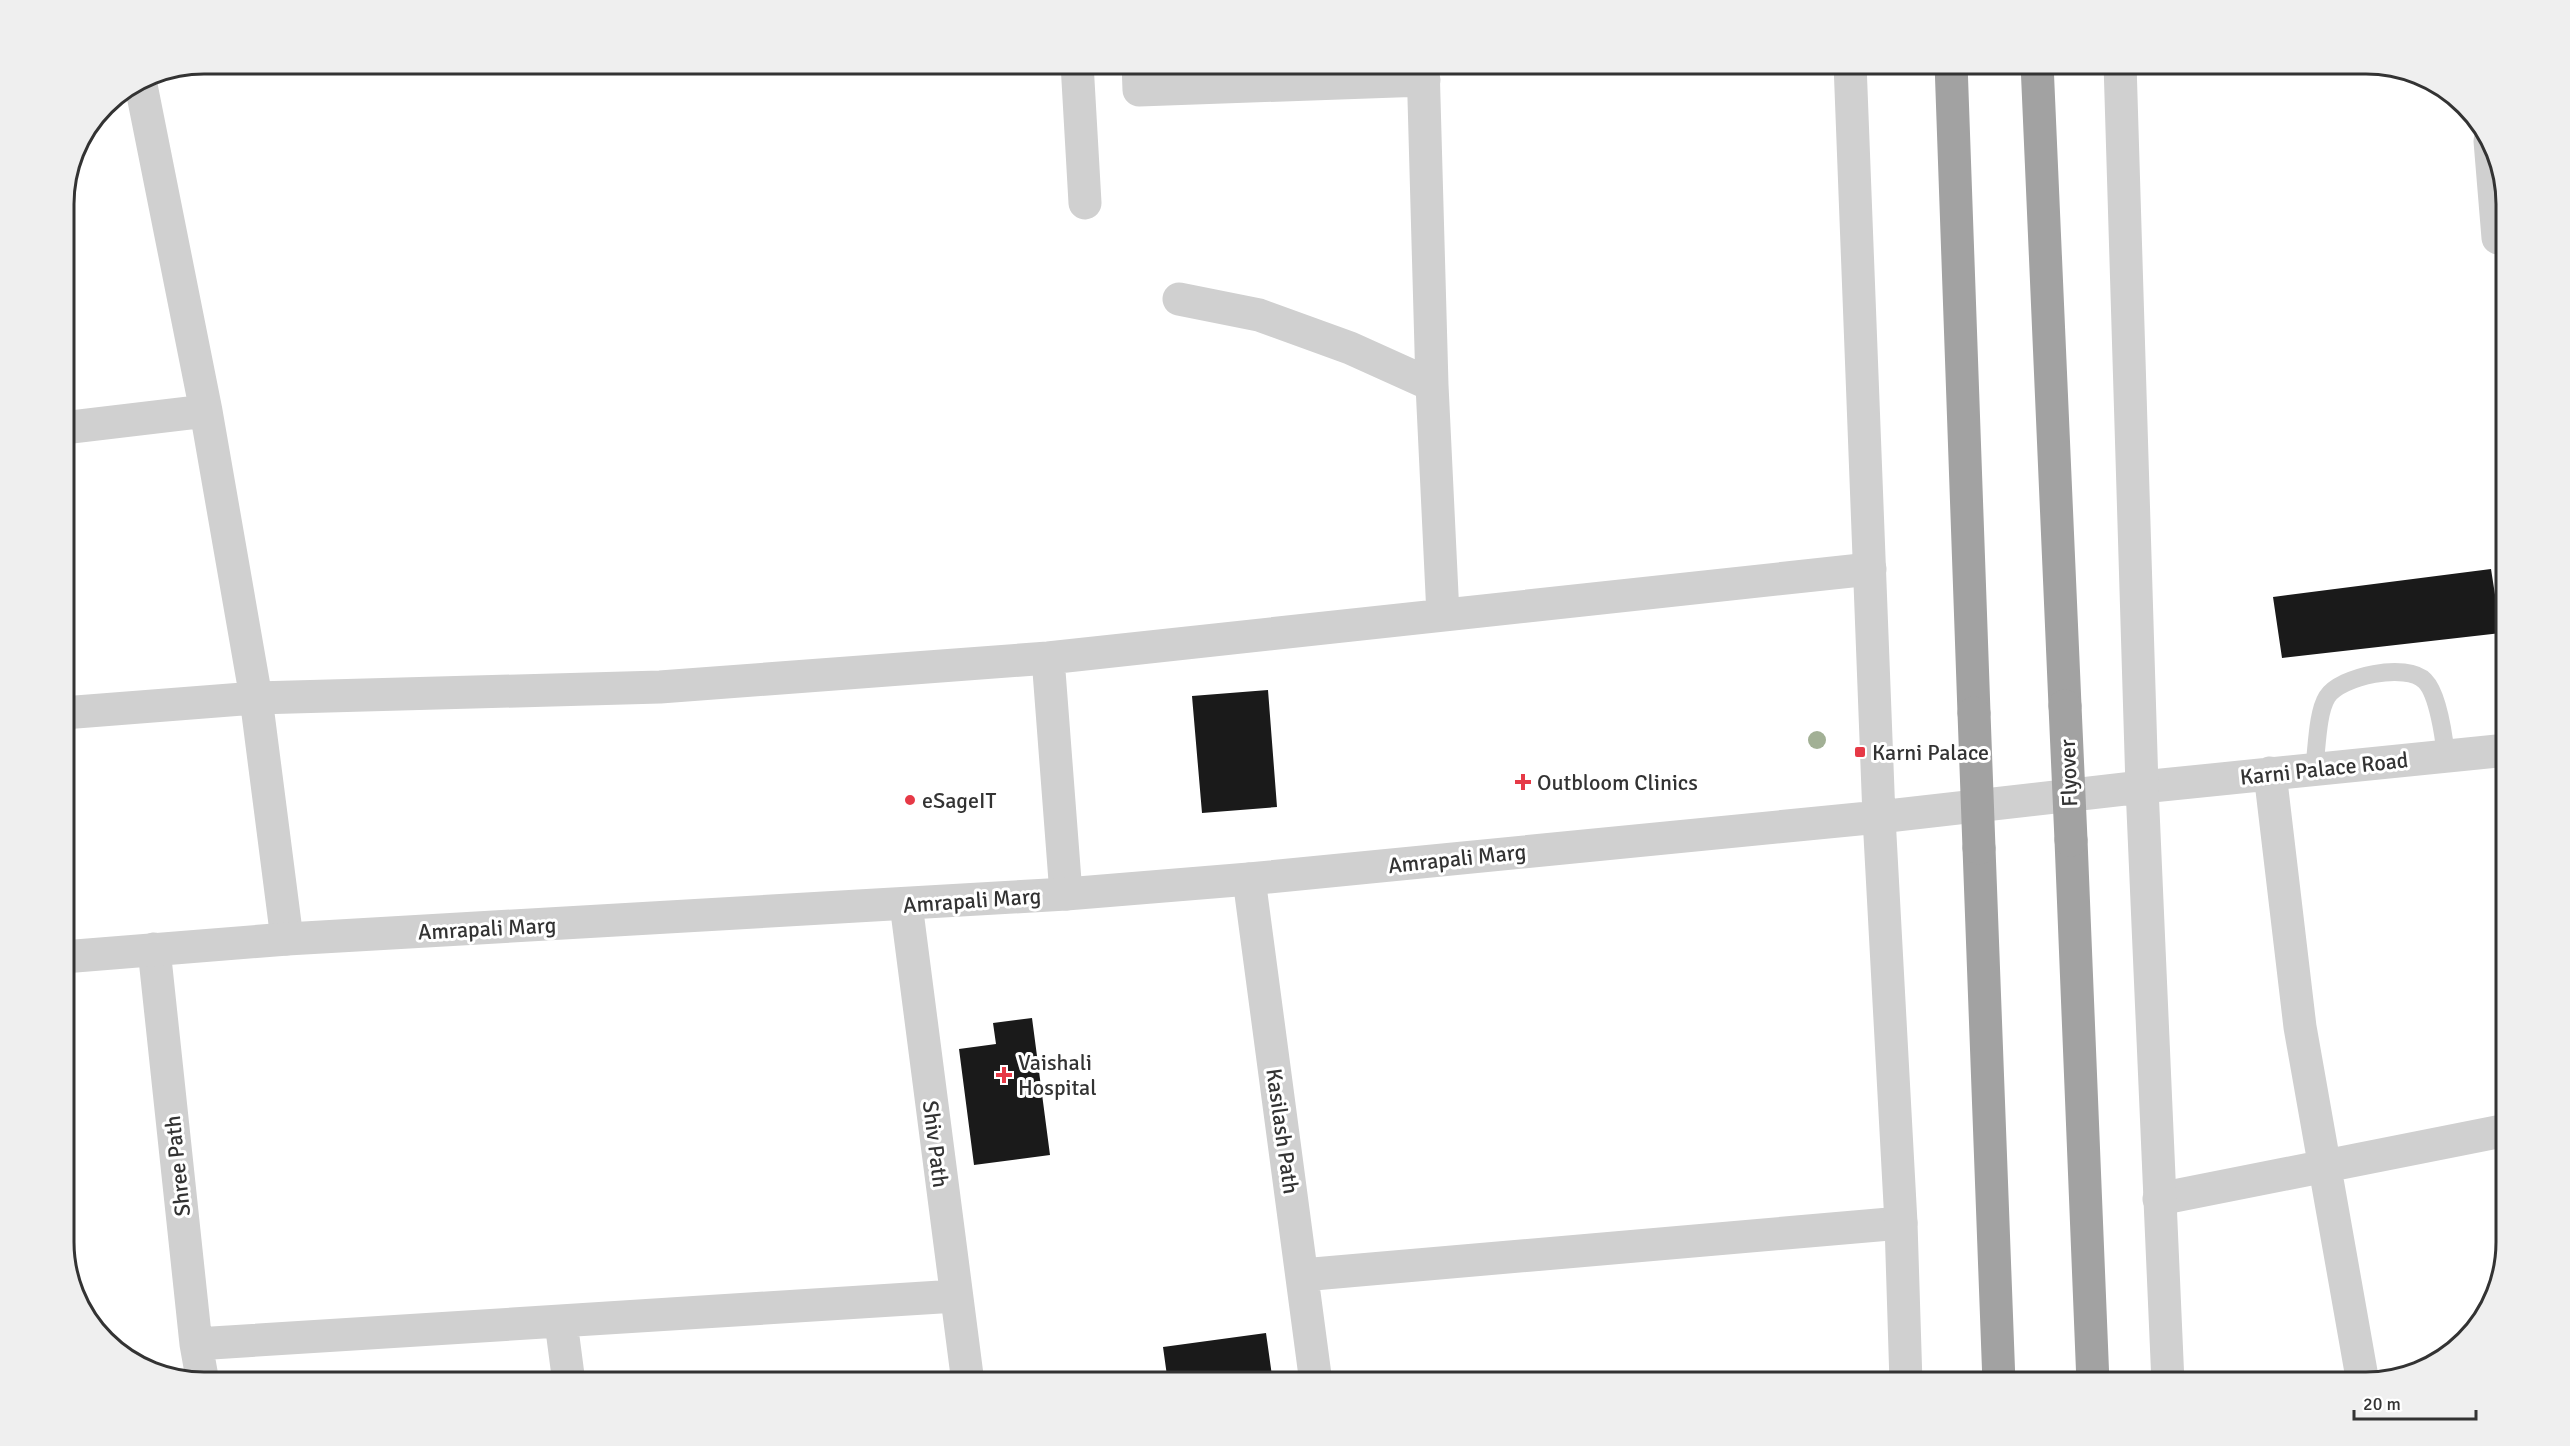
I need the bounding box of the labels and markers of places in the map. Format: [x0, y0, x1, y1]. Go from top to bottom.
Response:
place label: Karni Palace [1872, 739, 1989, 766]
marker: Karni Palace [1853, 745, 1867, 759]
place label: Outbloom Clinics [1537, 769, 1698, 796]
marker: Outbloom Clinics [1514, 773, 1532, 791]
place label: eSageIT [922, 787, 996, 814]
marker: eSageIT [903, 793, 917, 807]
place label: Vaishali Hospital [1018, 1049, 1097, 1101]
marker: Vaishali Hospital [995, 1066, 1013, 1084]

